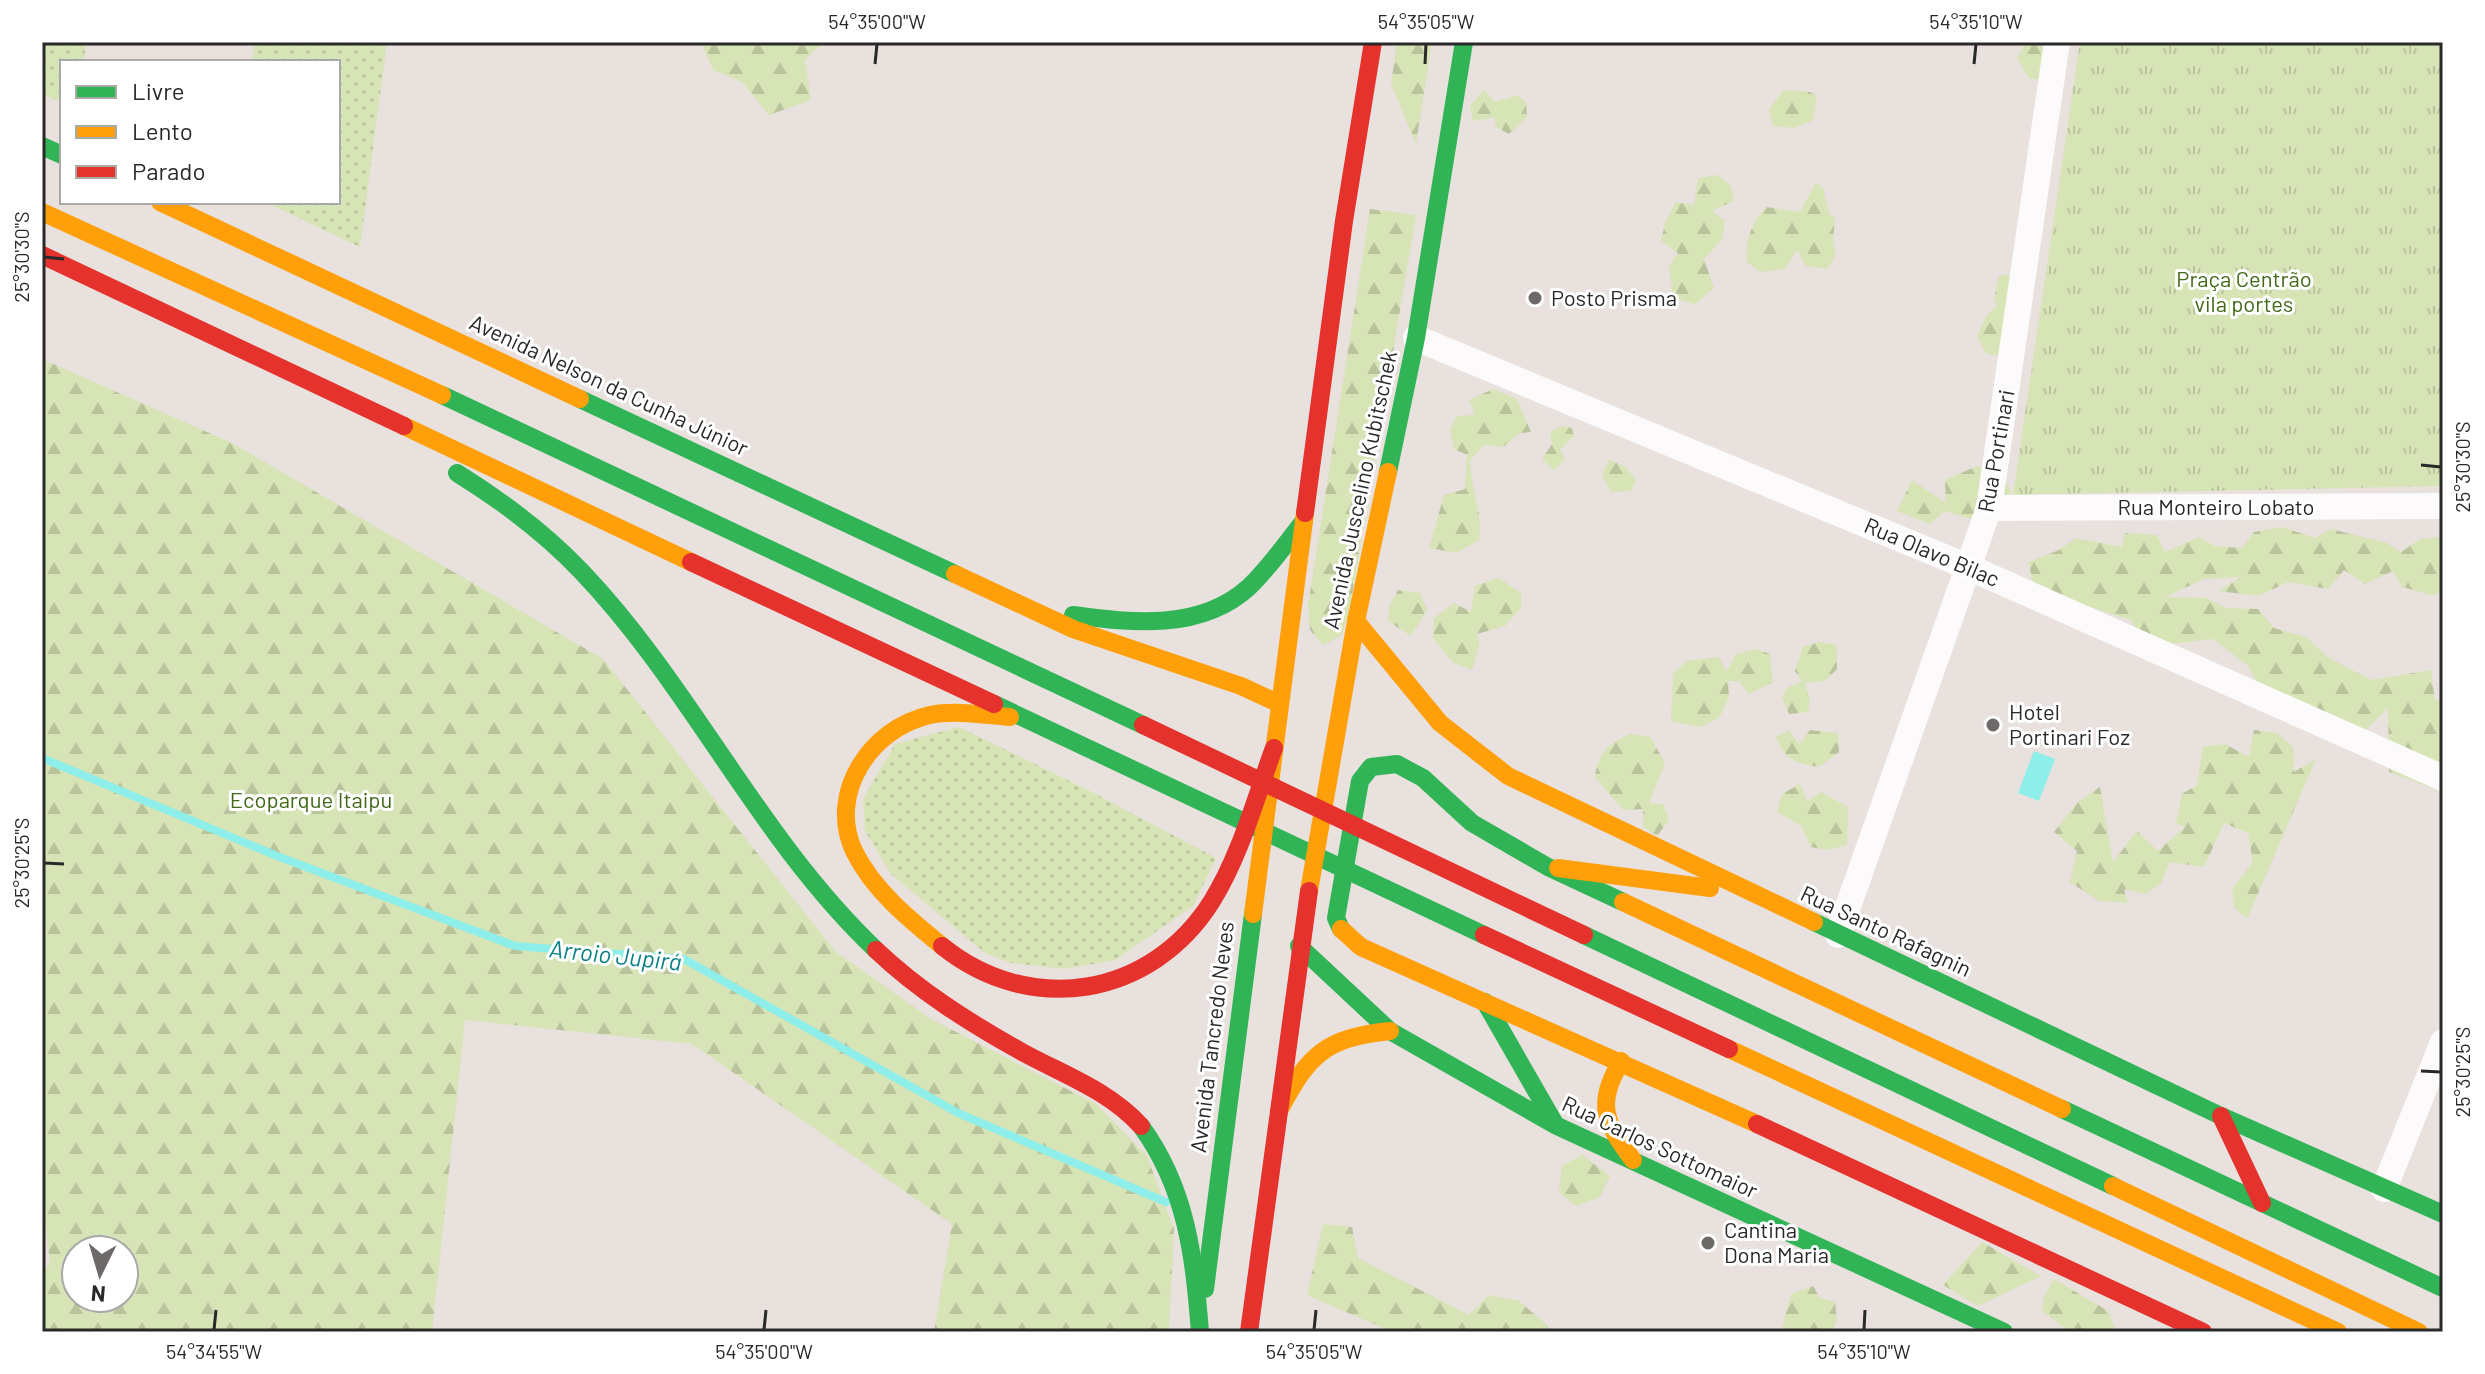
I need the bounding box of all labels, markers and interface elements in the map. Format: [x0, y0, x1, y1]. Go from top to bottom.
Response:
text: 54°35'00"W [828, 9, 926, 33]
text: 54°35'05"W [1378, 9, 1475, 33]
text: 54°35'10"W [1929, 9, 2023, 33]
legend [60, 60, 340, 204]
text: Livre [132, 76, 185, 105]
text: Lento [132, 116, 193, 145]
text: Parado [132, 156, 206, 185]
text: 25°30'30"S [9, 211, 33, 303]
park label: Praça Centrão vila portes [2176, 265, 2312, 316]
place label: Posto Prisma [1551, 284, 1677, 310]
marker: Posto Prisma [1526, 289, 1544, 307]
street label: Avenida Nelson da Cunha Júnior [466, 308, 753, 460]
street label: Avenida Juscelino Kubitschek [1317, 348, 1401, 631]
street label: Rua Portinari [1971, 387, 2019, 514]
text: 25°30'30"S [2450, 421, 2474, 513]
street label: Rua Monteiro Lobato [2117, 493, 2315, 519]
street label: Rua Olavo Bilac [1861, 511, 2004, 591]
place label: Hotel Portinari Foz [2009, 698, 2130, 749]
marker: Hotel Portinari Foz [1984, 716, 2002, 734]
park label: Ecoparque Itaipu [230, 786, 392, 812]
text: 25°30'25"S [9, 818, 33, 908]
street label: Rua Santo Rafagnin [1797, 879, 1976, 981]
street label: Avenida Tancredo Neves [1184, 920, 1238, 1154]
water label: Arroio Jupirá [548, 933, 682, 976]
text: 25°30'25"S [2450, 1027, 2474, 1117]
street label: Rua Carlos Sottomaior [1558, 1089, 1762, 1203]
place label: Cantina Dona Maria [1724, 1216, 1829, 1267]
north arrow [60, 1234, 140, 1314]
marker: Cantina Dona Maria [1699, 1234, 1717, 1252]
text: N [90, 1281, 107, 1309]
text: 54°34'55"W [166, 1339, 262, 1363]
text: 54°35'00"W [715, 1339, 813, 1363]
text: 54°35'05"W [1266, 1339, 1363, 1363]
text: 54°35'10"W [1817, 1339, 1911, 1363]

